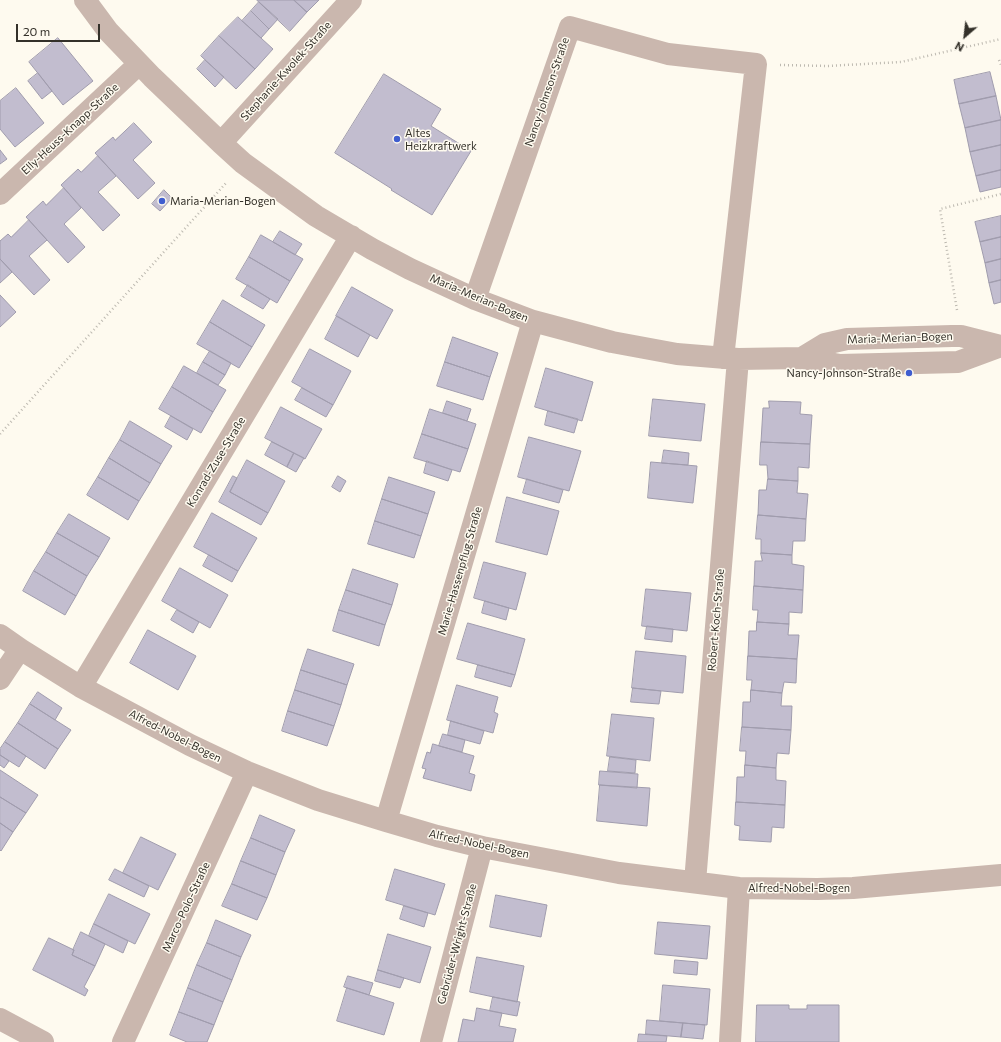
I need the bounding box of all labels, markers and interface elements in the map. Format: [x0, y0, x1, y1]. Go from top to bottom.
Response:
scale bar [18, 16, 102, 42]
north arrow [945, 16, 985, 56]
street label: Stephanie-Kwolek-Straße [238, 19, 334, 123]
text: 20 m [23, 24, 50, 38]
street label: Nancy-Johnson-Straße [522, 36, 572, 148]
text: N [952, 39, 966, 55]
street label: Elly-Heuss-Knapp-Straße [19, 81, 121, 177]
place label: Altes Heizkraftwerk [405, 126, 477, 152]
marker: Altes Heizkraftwerk [392, 134, 402, 144]
place label: Maria-Merian-Bogen [170, 194, 276, 208]
marker: Maria-Merian-Bogen [157, 196, 167, 206]
street label: Maria-Merian-Bogen [428, 271, 530, 325]
street label: Maria-Merian-Bogen [847, 330, 953, 346]
place label: Nancy-Johnson-Straße [787, 366, 901, 380]
marker: Nancy-Johnson-Straße [904, 368, 914, 378]
street label: Konrad-Zuse-Straße [184, 415, 248, 509]
street label: Marie-Hassenpflug-Straße [435, 505, 485, 637]
street label: Robert-Koch-Straße [705, 568, 727, 672]
street label: Alfred-Nobel-Bogen [127, 707, 223, 765]
street label: Alfred-Nobel-Bogen [428, 827, 530, 861]
street label: Marco-Polo-Straße [159, 860, 213, 954]
street label: Alfred-Nobel-Bogen [748, 881, 850, 895]
street label: Gebrüder-Wright-Straße [435, 882, 479, 1006]

